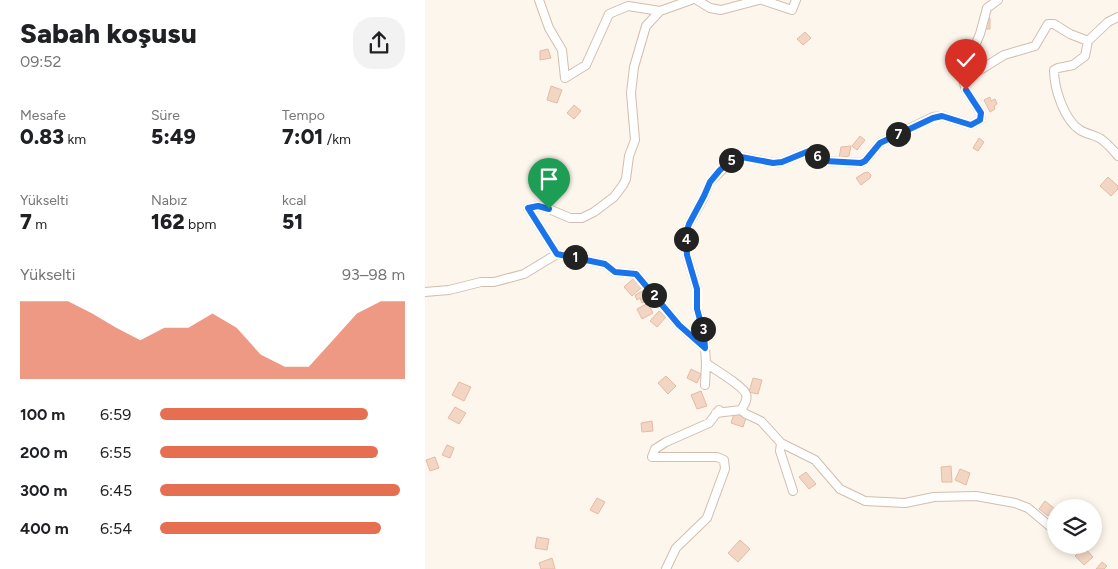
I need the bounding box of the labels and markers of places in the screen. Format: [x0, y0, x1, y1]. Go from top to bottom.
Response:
pin [945, 39, 987, 90]
pin: 7 [885, 122, 911, 146]
pin: 6 [805, 144, 829, 168]
pin: 5 [719, 148, 743, 172]
pin [528, 158, 570, 209]
pin: 4 [673, 226, 699, 252]
pin: 1 [563, 244, 587, 270]
pin: 2 [641, 282, 667, 308]
pin: 3 [691, 316, 715, 342]

